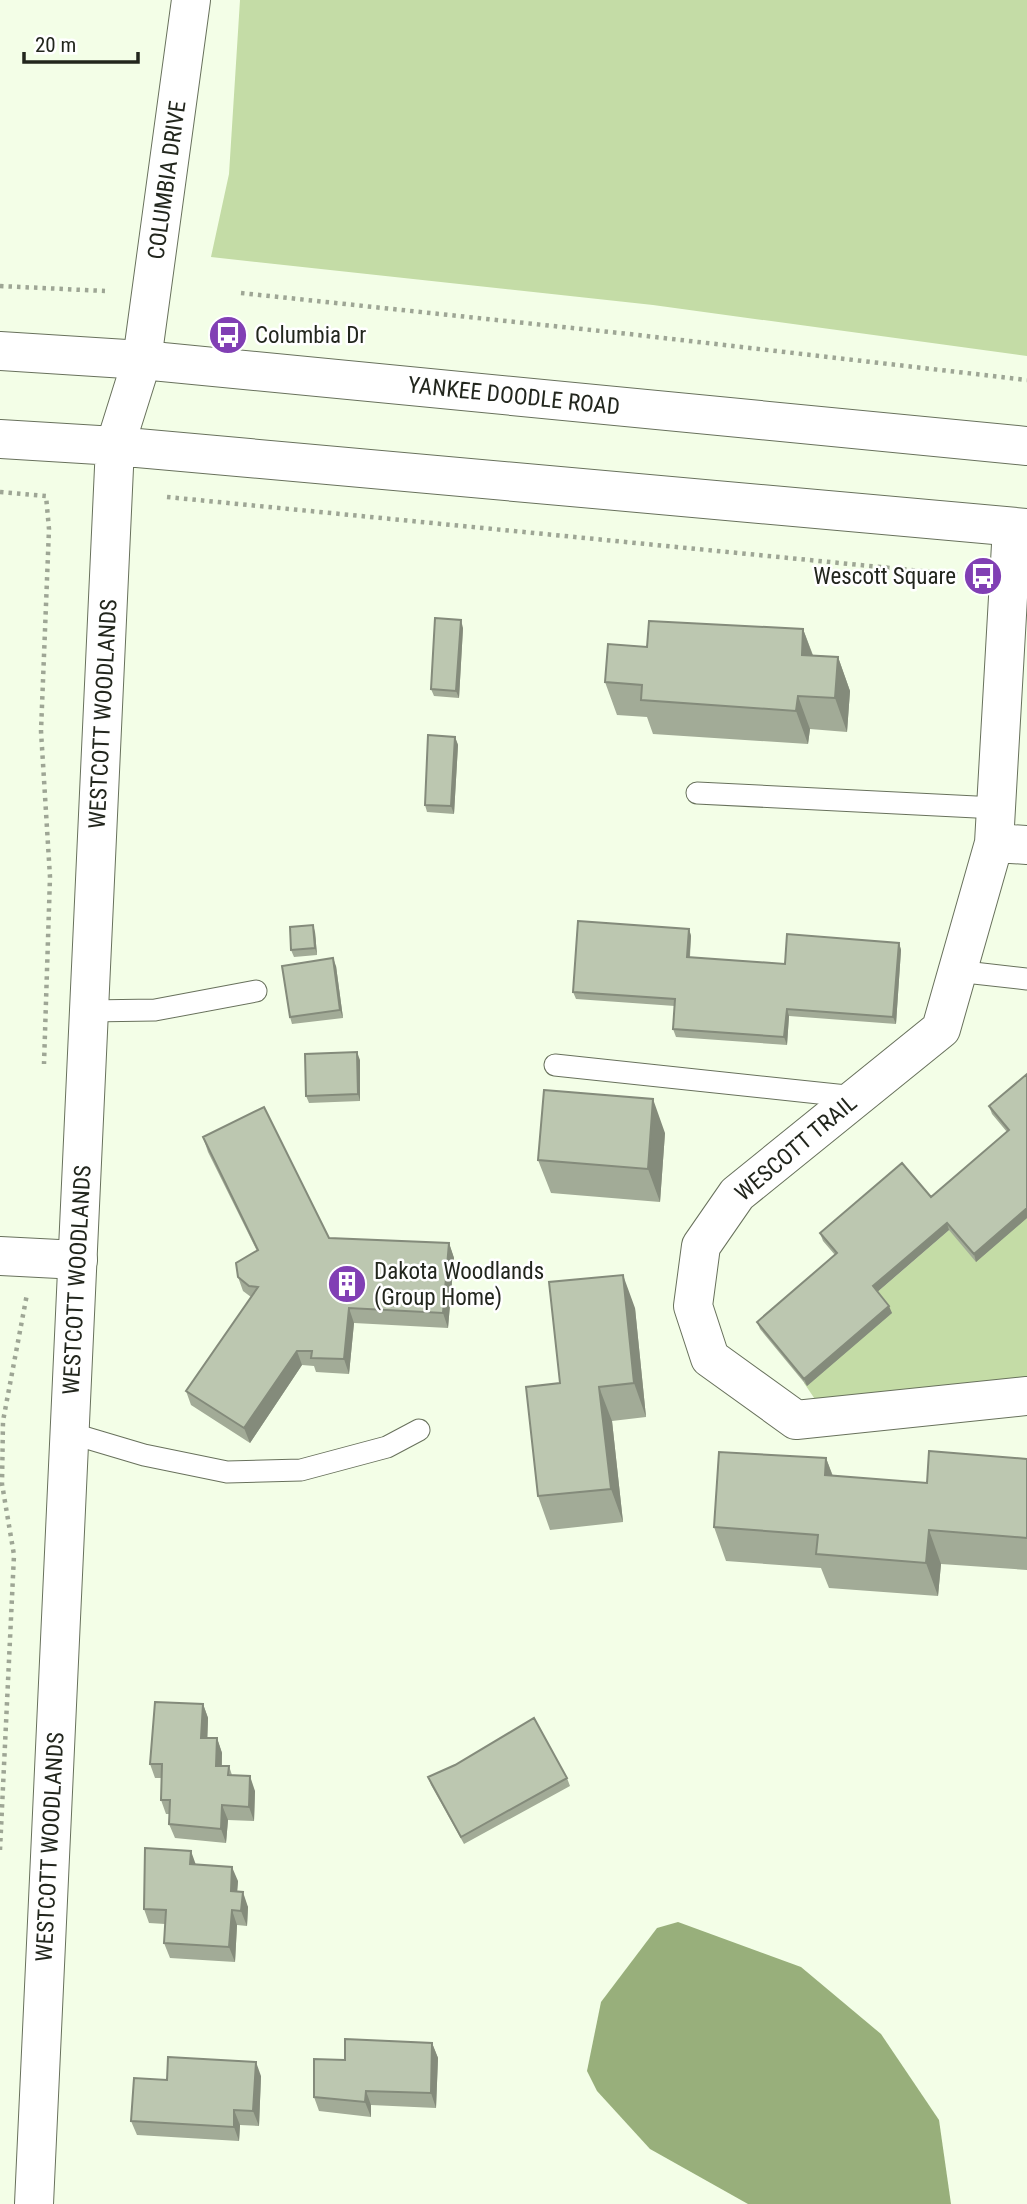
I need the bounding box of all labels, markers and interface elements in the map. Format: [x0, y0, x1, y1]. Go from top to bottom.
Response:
scale bar [24, 21, 138, 65]
text: 20 m [35, 33, 76, 57]
street label: COLUMBIA DRIVE [143, 99, 191, 261]
bus stop icon: Columbia Dr [207, 314, 249, 356]
place label: Columbia Dr [255, 322, 366, 349]
street label: YANKEE DOODLE ROAD [407, 371, 621, 421]
bus stop icon: Wescott Square [962, 555, 1004, 597]
place label: Wescott Square [813, 563, 956, 590]
street label: WESTCOTT WOODLANDS [83, 598, 123, 830]
street label: WESCOTT TRAIL [730, 1089, 862, 1207]
street label: WESTCOTT WOODLANDS [57, 1164, 97, 1396]
place label: Dakota Woodlands (Group Home) [374, 1258, 544, 1311]
building icon: Dakota Woodlands (Group Home) [326, 1263, 368, 1305]
street label: WESTCOTT WOODLANDS [30, 1731, 70, 1963]

